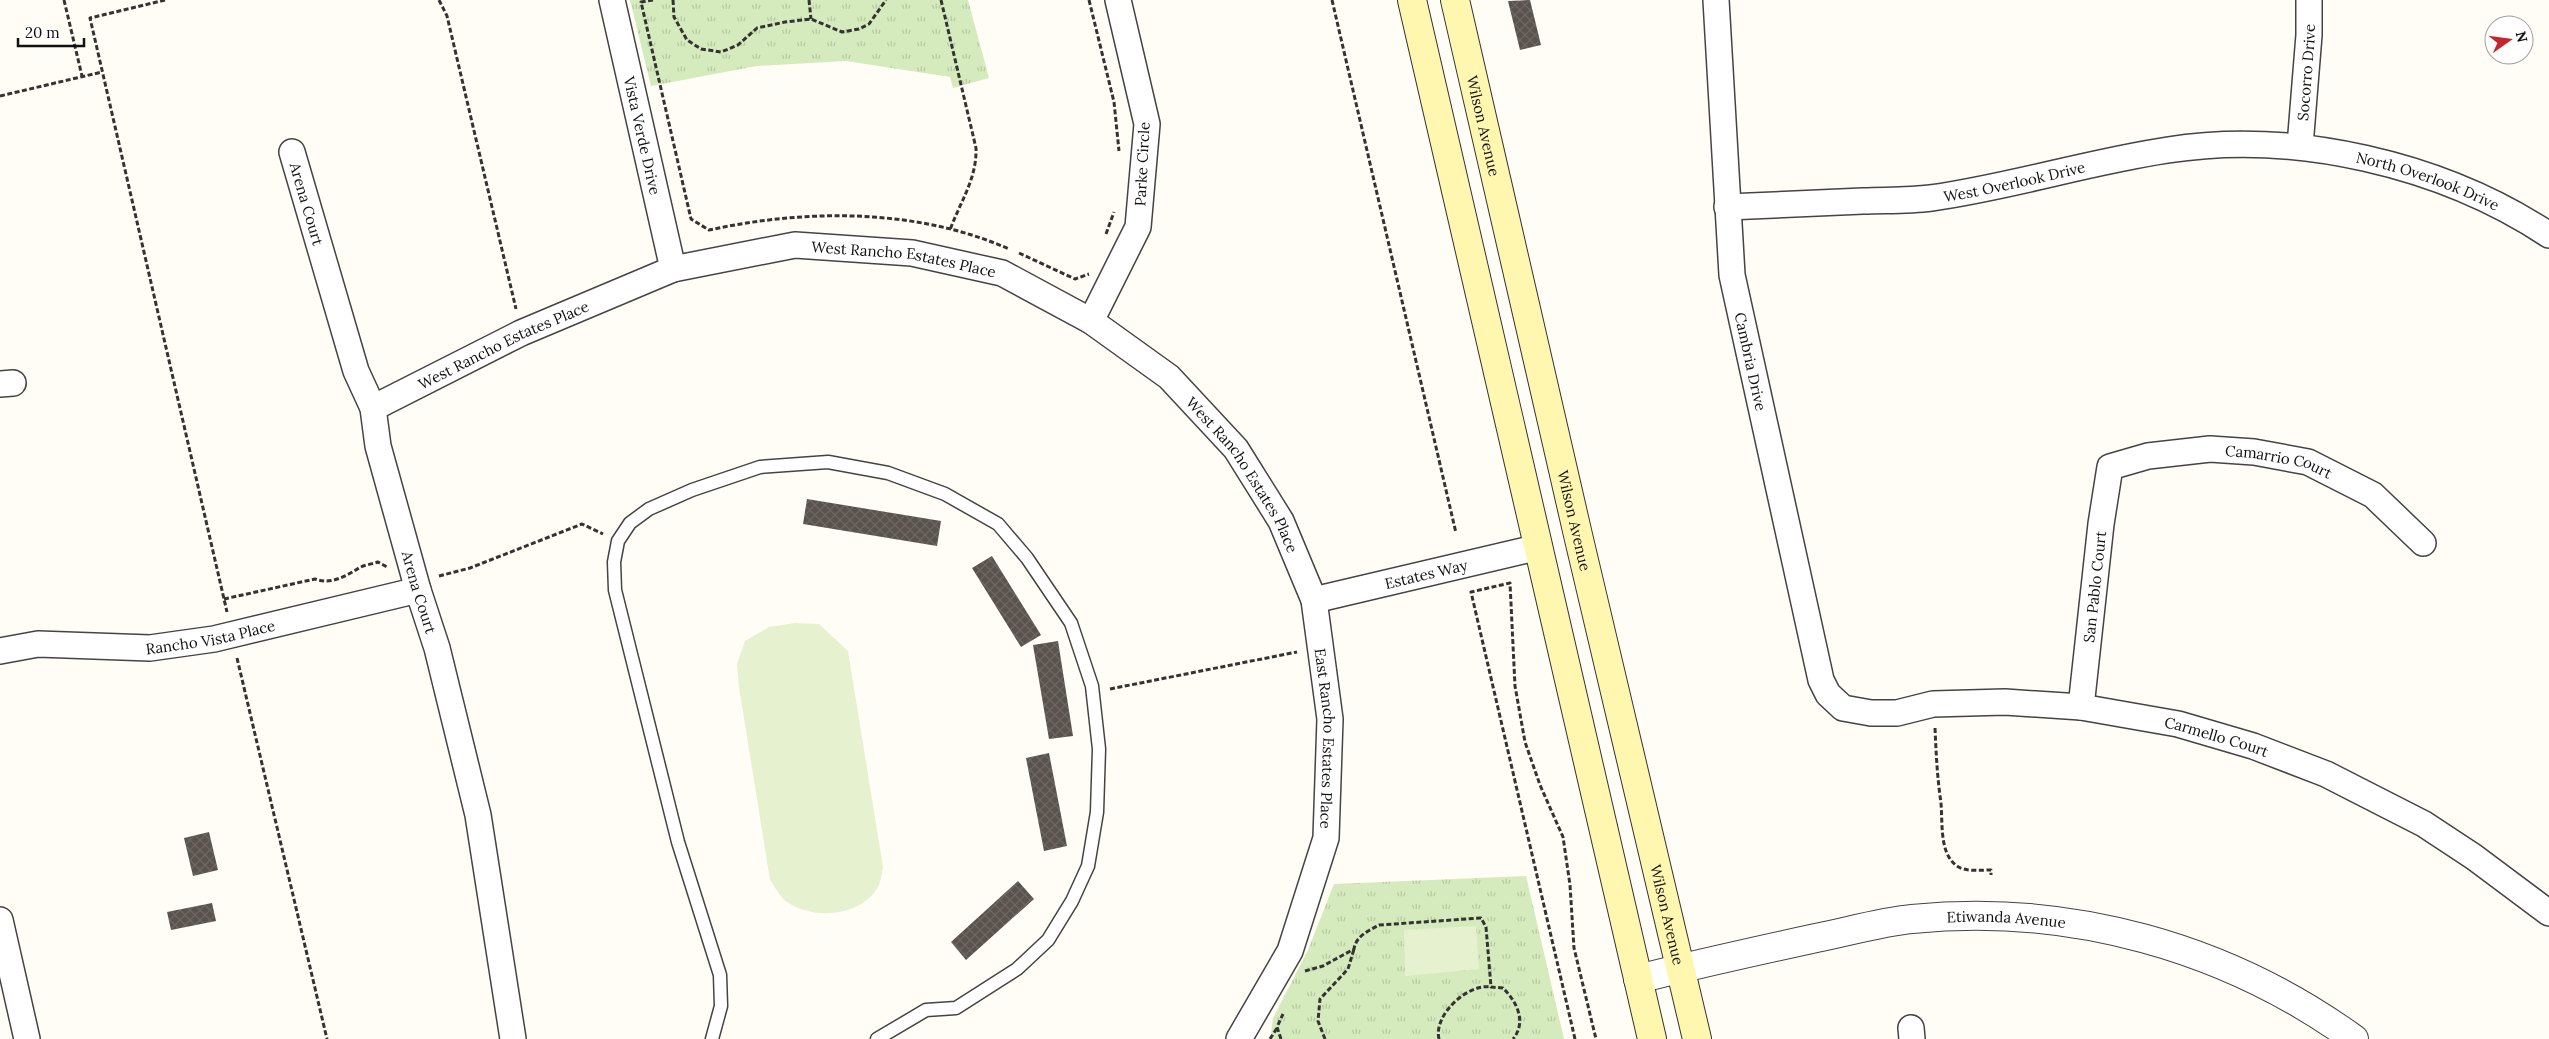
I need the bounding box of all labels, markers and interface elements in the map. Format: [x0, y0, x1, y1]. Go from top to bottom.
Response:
scale bar [18, 15, 84, 47]
north arrow [2484, 15, 2534, 65]
text: 20 m [25, 23, 60, 42]
street label: Socorro Drive [2293, 24, 2319, 121]
text: N [2512, 29, 2532, 44]
street label: Vista Verde Drive [620, 74, 665, 196]
street label: Wilson Avenue [1463, 74, 1505, 178]
street label: Parke Circle [1130, 121, 1154, 207]
street label: North Overlook Drive [2354, 147, 2503, 214]
street label: West Overlook Drive [1942, 157, 2087, 206]
street label: Arena Court [286, 159, 328, 248]
street label: West Rancho Estates Place [811, 237, 998, 281]
street label: West Rancho Estates Place [415, 296, 591, 393]
street label: Cambria Drive [1731, 310, 1771, 413]
street label: West Rancho Estates Place [1182, 392, 1303, 555]
street label: Camarrio Court [2225, 441, 2336, 482]
street label: Wilson Avenue [1554, 468, 1596, 573]
street label: San Pablo Court [2079, 530, 2110, 644]
street label: Arena Court [398, 548, 441, 636]
street label: Estates Way [1383, 555, 1469, 593]
street label: Rancho Vista Place [144, 615, 277, 658]
street label: East Rancho Estates Place [1311, 647, 1340, 829]
street label: Carmello Court [2163, 712, 2272, 761]
street label: Wilson Avenue [1647, 862, 1689, 967]
street label: Etiwanda Avenue [1946, 906, 2067, 932]

